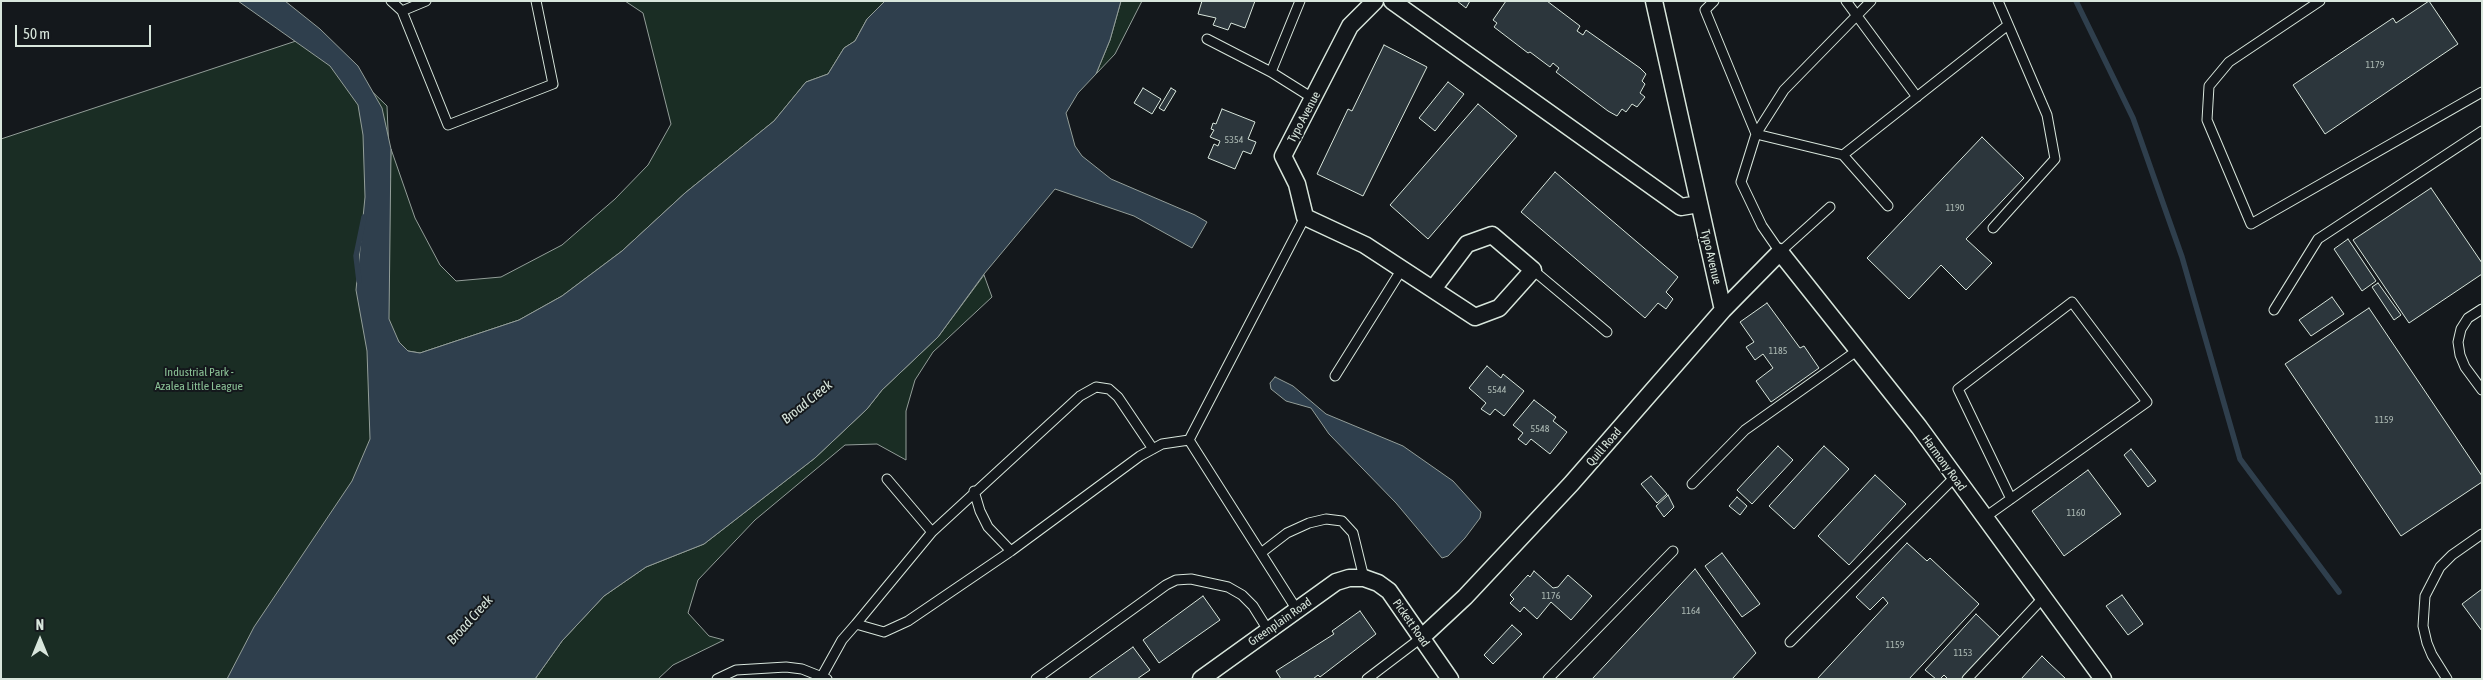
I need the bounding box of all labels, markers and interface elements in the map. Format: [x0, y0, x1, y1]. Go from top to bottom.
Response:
scale bar [18, 15, 154, 47]
text: 50 m [23, 25, 50, 42]
house number: 1179 [2366, 59, 2384, 71]
street label: Typo Avenue [1285, 89, 1323, 145]
house number: 5354 [1225, 134, 1243, 146]
house number: 1190 [1946, 202, 1964, 214]
street label: Typo Avenue [1698, 228, 1724, 286]
house number: 1185 [1769, 345, 1787, 357]
park label: Industrial Park - Azalea Little League [155, 365, 243, 393]
water label: Broad Creek [778, 376, 836, 428]
house number: 5544 [1488, 384, 1506, 396]
house number: 1159 [2375, 414, 2393, 426]
house number: 5548 [1531, 423, 1549, 435]
street label: Quill Road [1583, 425, 1625, 469]
street label: Harmony Road [1919, 432, 1969, 494]
house number: 1160 [2067, 507, 2085, 519]
house number: 1176 [1542, 590, 1560, 602]
water label: Broad Creek [443, 592, 497, 648]
street label: Greenplain Road [1246, 595, 1314, 649]
street label: Pickett Road [1389, 596, 1433, 650]
house number: 1164 [1682, 605, 1700, 617]
north arrow [15, 615, 65, 665]
text: N [36, 617, 44, 633]
house number: 1159 [1886, 639, 1904, 651]
house number: 1153 [1954, 647, 1972, 659]

